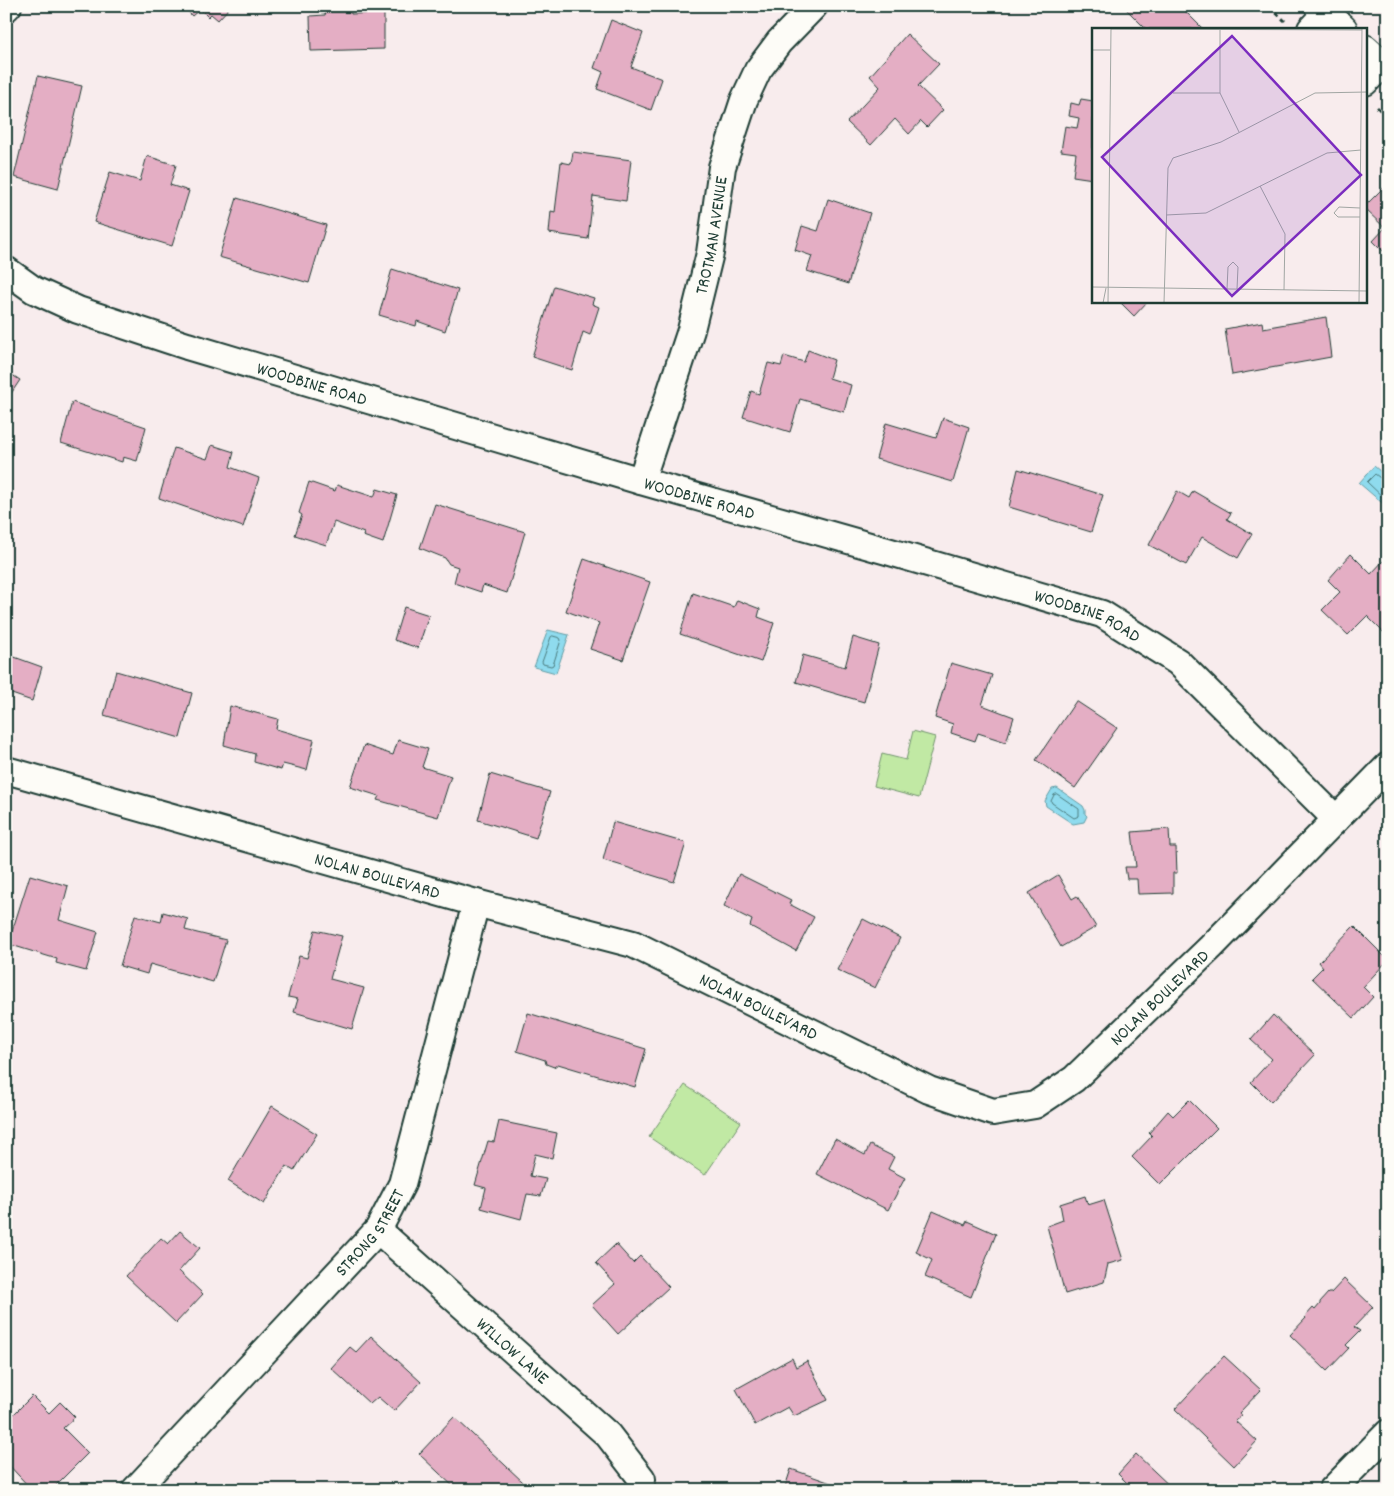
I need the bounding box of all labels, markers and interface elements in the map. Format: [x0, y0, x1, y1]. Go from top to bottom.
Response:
inset map [1092, 28, 1366, 302]
street label: TROTMAN AVENUE [690, 175, 736, 297]
street label: WOODBINE ROAD [253, 357, 370, 414]
street label: WOODBINE ROAD [641, 472, 757, 528]
street label: WOODBINE ROAD [1031, 585, 1145, 650]
street label: NOLAN BOULEVARD [311, 848, 442, 907]
street label: NOLAN BOULEVARD [1106, 945, 1216, 1053]
street label: NOLAN BOULEVARD [694, 969, 821, 1048]
street label: STRONG STREET [331, 1185, 412, 1283]
street label: WILLOW LANE [470, 1313, 553, 1392]

